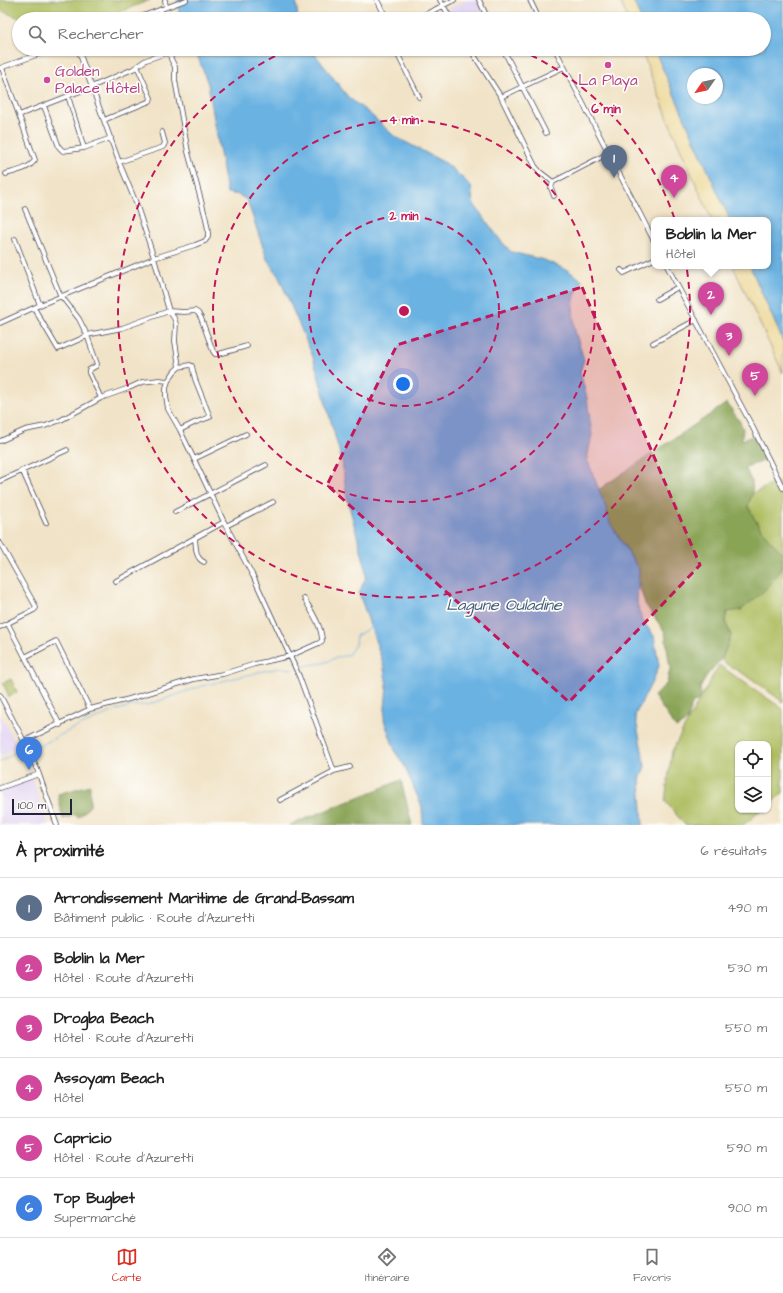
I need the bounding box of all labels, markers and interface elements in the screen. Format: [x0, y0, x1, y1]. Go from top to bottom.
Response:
search box [12, 12, 771, 56]
icon: search [26, 23, 48, 45]
text: Rechercher [58, 24, 143, 45]
marker: La Playa [603, 60, 613, 70]
place label: Golden Palace Hôtel [55, 61, 140, 99]
north arrow [687, 68, 723, 104]
place label: La Playa [578, 70, 638, 92]
marker: Golden Palace Hôtel [42, 75, 52, 85]
text: 6 min [591, 101, 621, 118]
text: 4 min [389, 112, 419, 129]
pin: 1 [601, 145, 627, 178]
pin: 4 [661, 165, 687, 198]
text: 2 min [389, 208, 418, 225]
popup [651, 217, 771, 269]
text: Boblin la Mer [666, 224, 756, 245]
text: Hôtel [666, 245, 695, 263]
pin: 2 [698, 282, 724, 315]
centre of rings [397, 304, 411, 318]
pin: 3 [716, 323, 742, 356]
pin: 5 [742, 363, 768, 396]
your location [393, 374, 413, 394]
water label: Lagune Ouladine [446, 594, 563, 617]
pin: 6 [16, 737, 42, 770]
map controls [735, 741, 771, 813]
button: locate [735, 741, 771, 777]
button: layers [735, 777, 771, 813]
scale bar [12, 797, 72, 816]
text: 100 m [18, 798, 46, 813]
text: À proximité [16, 839, 105, 863]
text: 6 résultats [701, 842, 767, 860]
text: Arrondissement Maritime de Grand-Bassam [54, 888, 354, 909]
text: 1 [28, 899, 30, 917]
text: 490 m [727, 899, 767, 917]
text: Bâtiment public · Route d'Azuretti [54, 909, 254, 927]
text: Boblin la Mer [54, 948, 144, 969]
text: 2 [25, 959, 33, 977]
text: 530 m [728, 959, 767, 977]
text: Hôtel · Route d'Azuretti [54, 969, 193, 987]
text: Drogba Beach [54, 1008, 154, 1029]
text: 3 [26, 1019, 32, 1037]
text: 550 m [725, 1019, 767, 1037]
text: Hôtel · Route d'Azuretti [54, 1029, 193, 1047]
text: Assoyam Beach [54, 1068, 164, 1089]
text: 4 [25, 1079, 33, 1097]
text: 550 m [725, 1079, 767, 1097]
text: Hôtel [54, 1089, 84, 1107]
text: Capricio [54, 1128, 111, 1149]
text: 5 [24, 1139, 34, 1157]
text: 590 m [727, 1139, 767, 1157]
text: Hôtel · Route d'Azuretti [54, 1149, 193, 1167]
text: Top Bugbet [54, 1188, 135, 1209]
text: 6 [25, 1199, 33, 1217]
text: 900 m [728, 1199, 767, 1217]
text: Supermarché [54, 1209, 136, 1227]
tab: Carte [112, 1246, 142, 1285]
tab: Itinéraire [365, 1246, 410, 1285]
tab: Favoris [633, 1246, 671, 1285]

